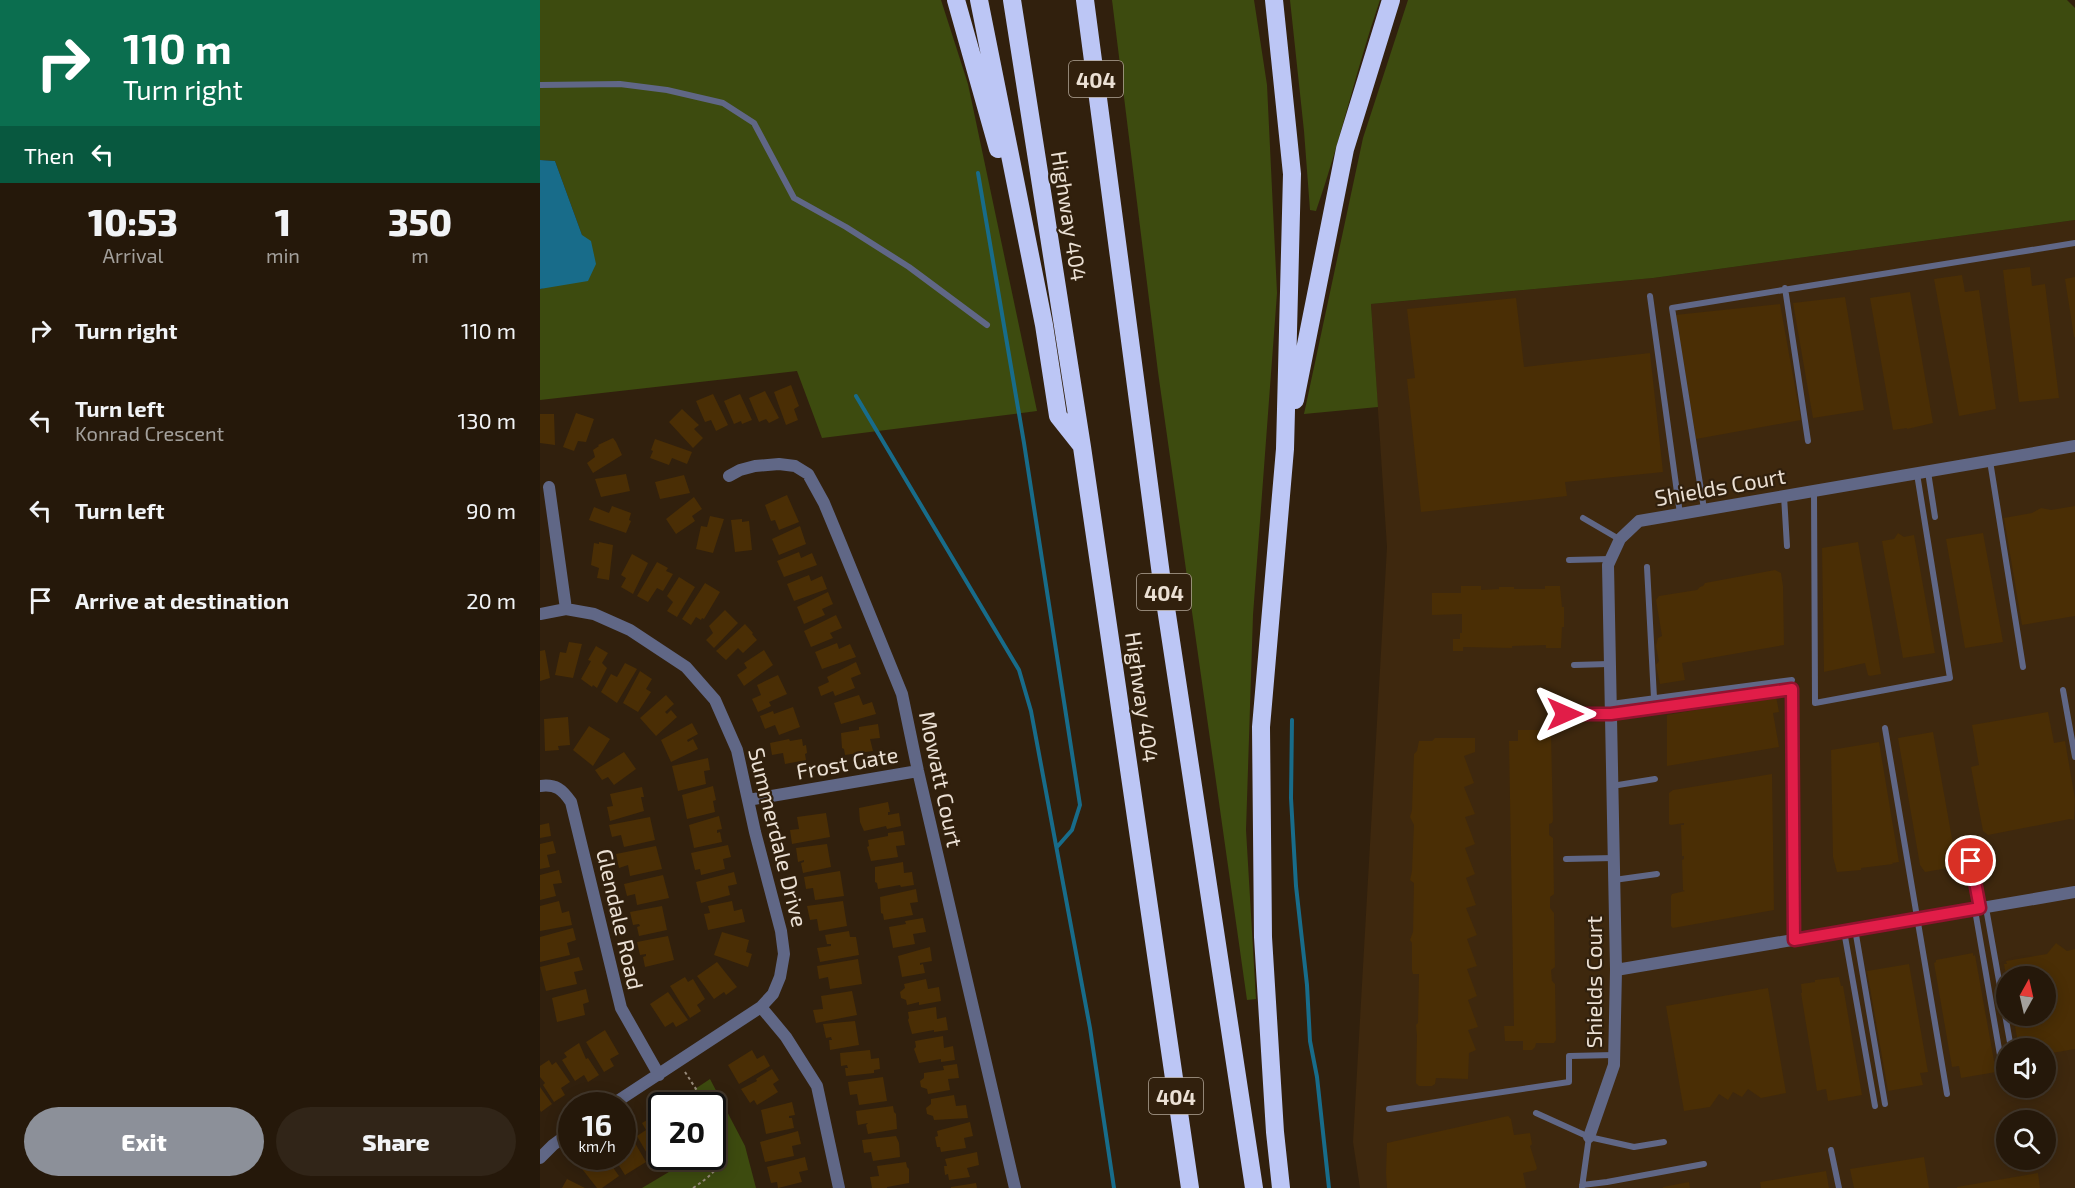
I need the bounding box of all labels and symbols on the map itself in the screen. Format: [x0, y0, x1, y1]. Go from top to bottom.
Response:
road number: 404 [1069, 61, 1123, 97]
street label: Highway 404 [1047, 149, 1093, 283]
street label: Shields Court [1653, 462, 1787, 510]
road number: 404 [1137, 574, 1191, 610]
street label: Highway 404 [1121, 630, 1165, 764]
position arrow [1533, 682, 1597, 746]
street label: Mowatt Court [915, 709, 969, 849]
street label: Frost Gate [794, 740, 900, 784]
street label: Summerdale Drive [744, 745, 814, 929]
pin [1945, 835, 1996, 886]
street label: Glendale Road [592, 846, 650, 992]
street label: Shields Court [1580, 916, 1606, 1048]
north arrow [1996, 966, 2056, 1026]
road number: 404 [1149, 1078, 1203, 1114]
speed limit sign: 20 [648, 1092, 726, 1170]

